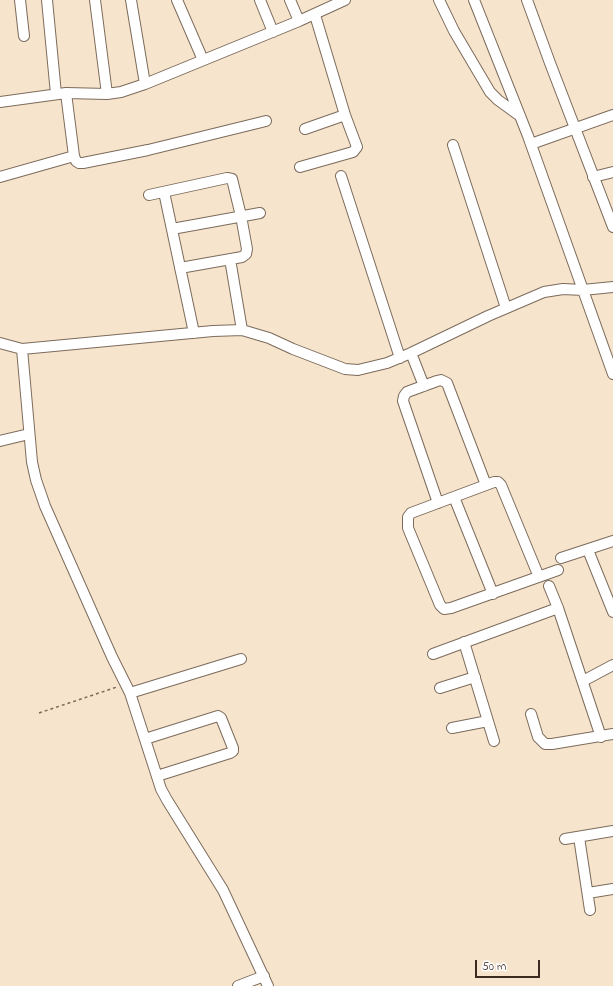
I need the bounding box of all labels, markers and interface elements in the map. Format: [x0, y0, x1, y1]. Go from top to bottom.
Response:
scale bar [477, 952, 542, 978]
text: 50 m [482, 958, 506, 976]

